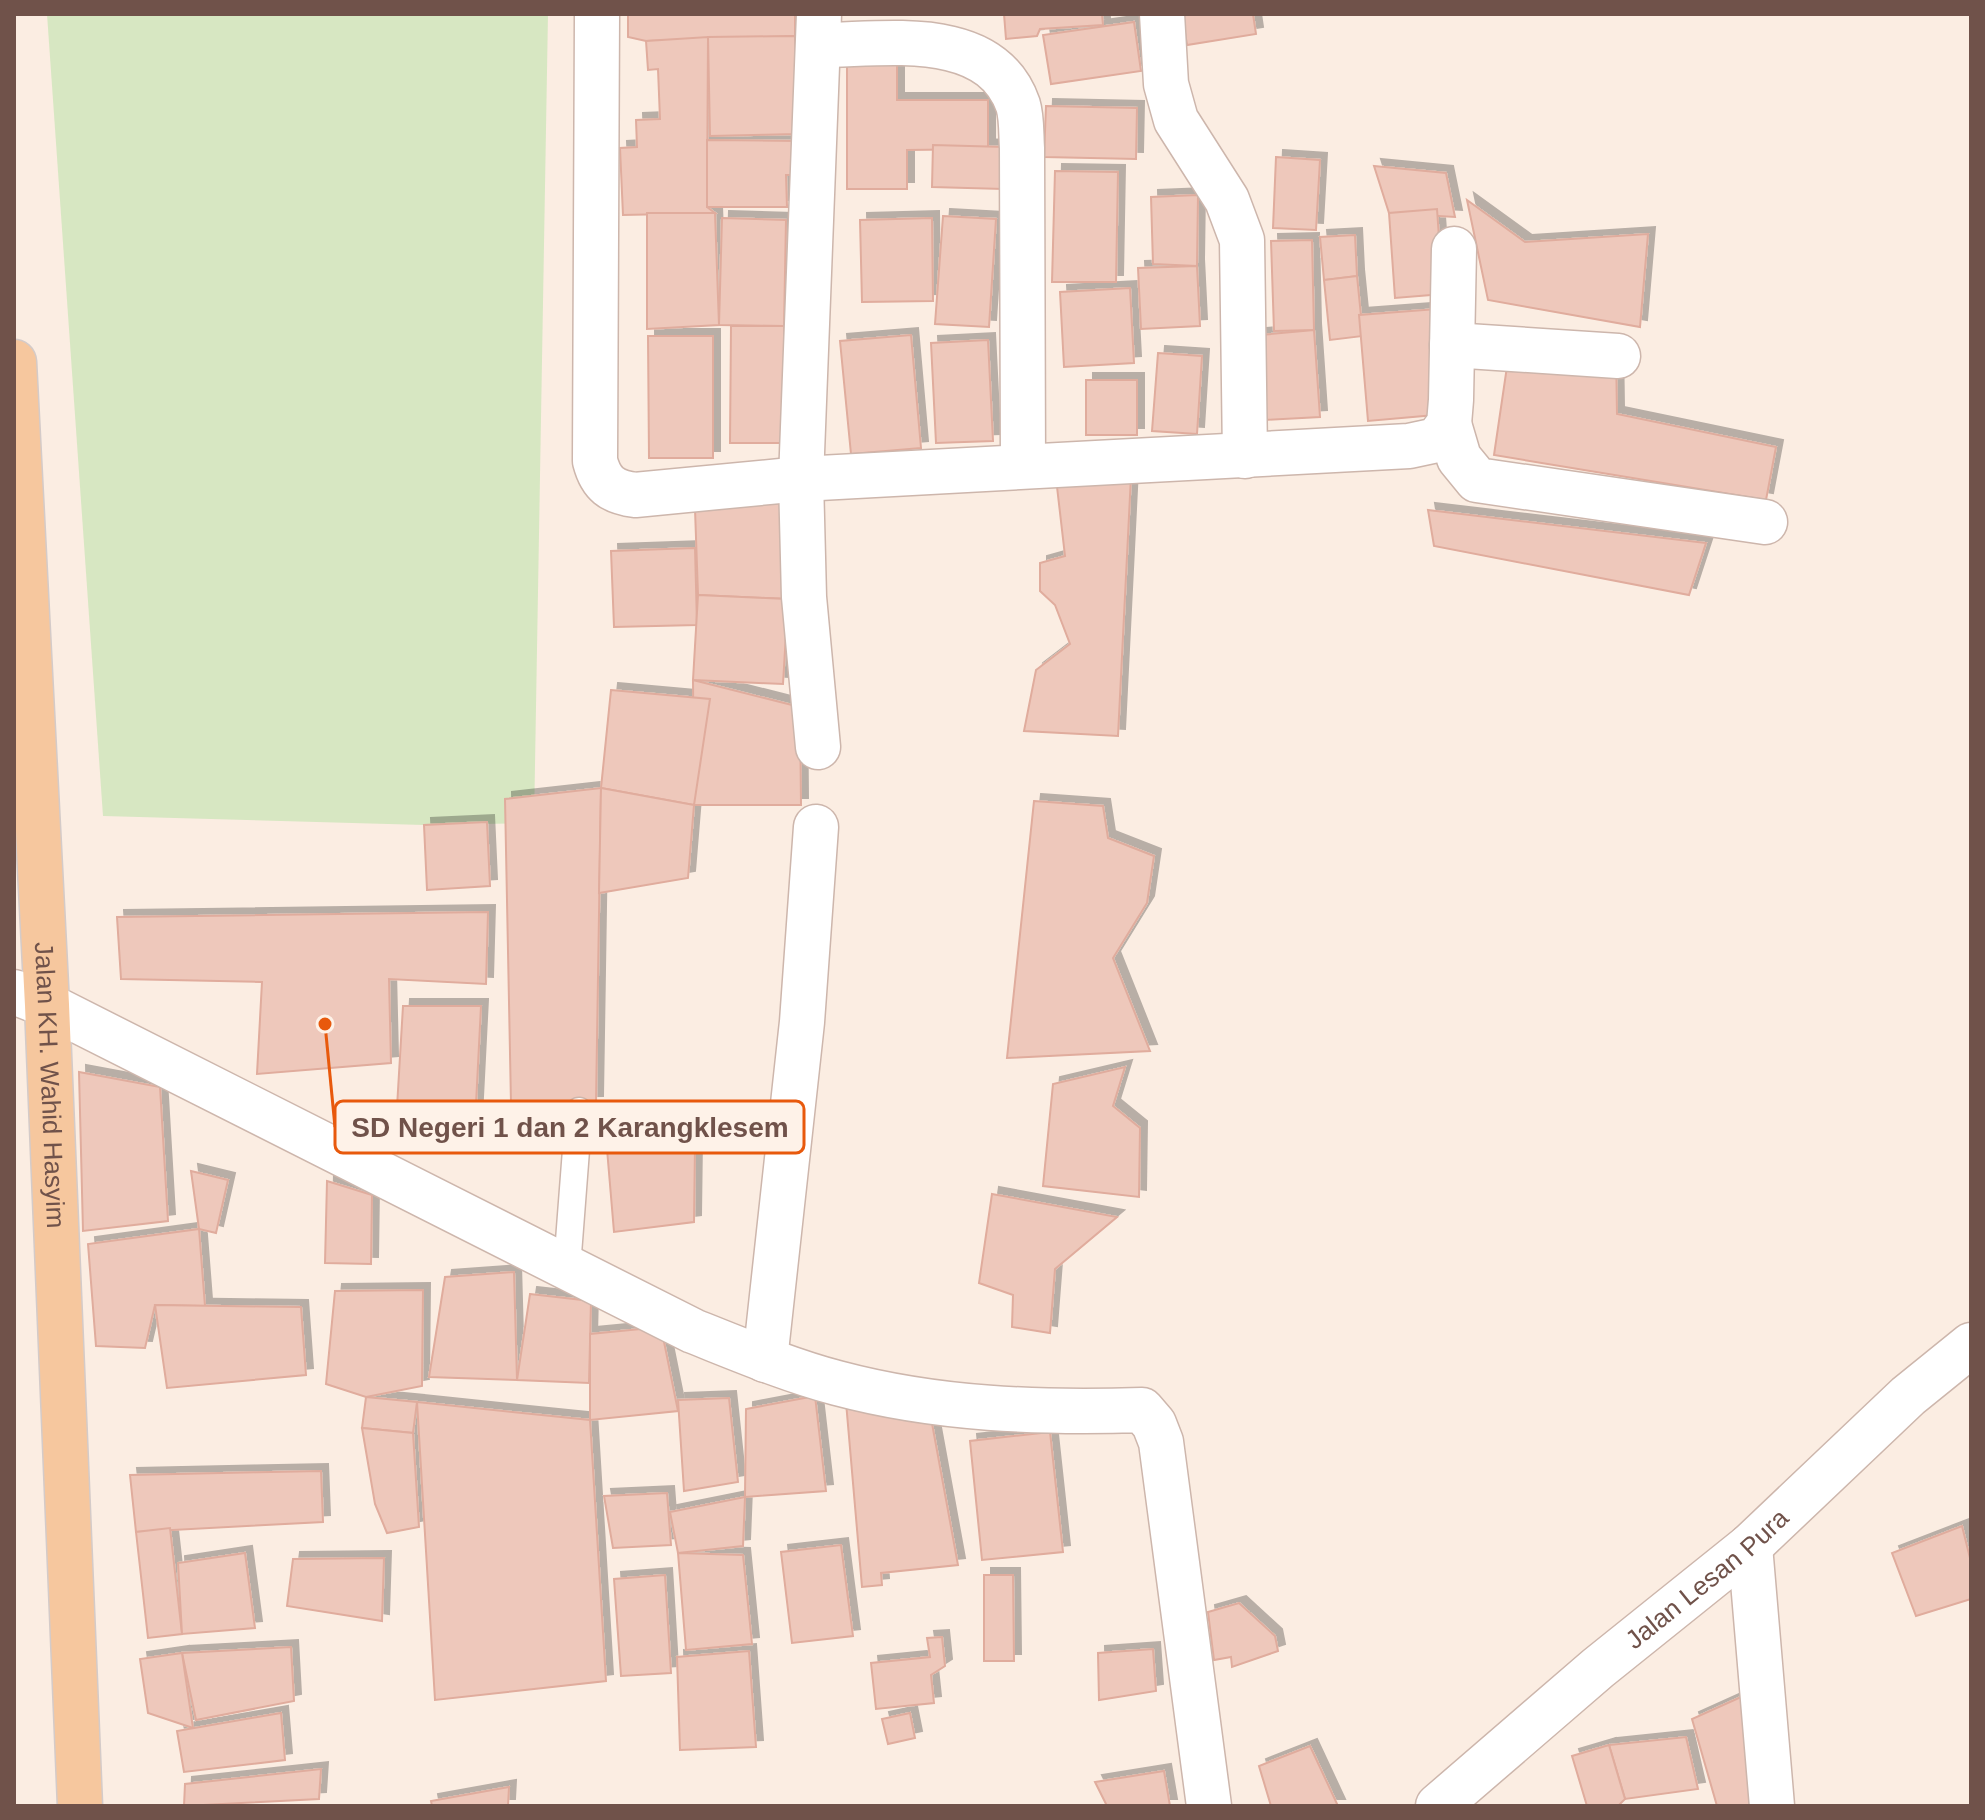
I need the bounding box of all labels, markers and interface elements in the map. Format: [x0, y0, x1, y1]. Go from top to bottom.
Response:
street label: Jalan KH. Wahid Hasyim [29, 941, 71, 1229]
callout: SD Negeri 1 dan 2 Karangklesem [335, 1101, 804, 1153]
text: SD Negeri 1 dan 2 Karangklesem [351, 1112, 789, 1143]
street label: Jalan Lesan Pura [1619, 1502, 1795, 1655]

